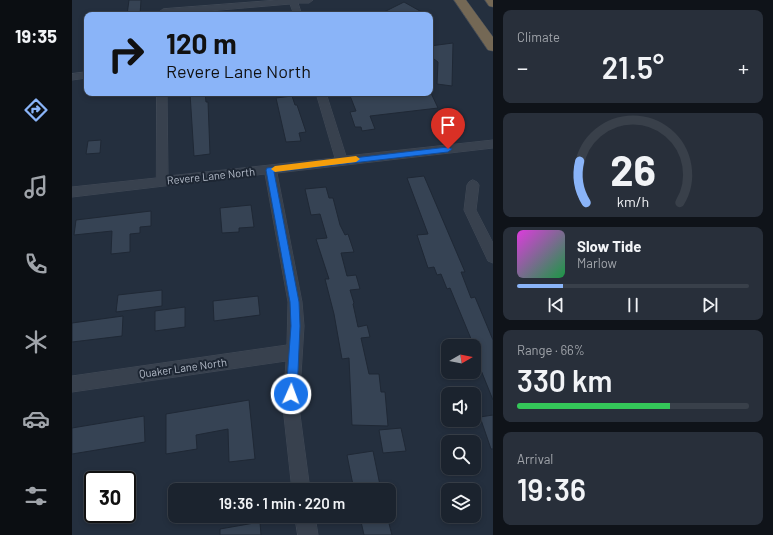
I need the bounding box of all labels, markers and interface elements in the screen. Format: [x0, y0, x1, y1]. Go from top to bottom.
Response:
text: 19:35 [15, 25, 57, 47]
text: 120 m [166, 26, 237, 60]
icon: right [100, 28, 152, 80]
text: Climate [517, 29, 560, 45]
text: 21.5° [602, 49, 664, 85]
text: − [517, 54, 528, 80]
text: + [738, 54, 749, 80]
text: Revere Lane North [166, 60, 311, 82]
icon: directions [22, 96, 50, 124]
pin [431, 108, 465, 149]
icon: arrive [437, 114, 459, 136]
text: 26 [610, 144, 656, 194]
street label: Revere Lane North [166, 164, 256, 187]
icon: music [22, 173, 50, 201]
text: km/h [617, 192, 649, 209]
text: Slow Tide [577, 237, 641, 255]
icon: phone [22, 250, 50, 278]
text: Marlow [577, 255, 617, 271]
icon: previous [545, 294, 567, 316]
icon: pause [622, 294, 644, 316]
icon: next [699, 294, 721, 316]
icon: climate [22, 328, 50, 356]
north arrow [441, 339, 481, 379]
map controls [441, 339, 481, 523]
text: Range · 66% [517, 342, 585, 358]
street label: Quaker Lane North [138, 355, 228, 380]
text: 330 km [517, 362, 612, 398]
position arrow [270, 373, 312, 415]
button: sound [441, 387, 481, 427]
icon: car [22, 405, 50, 433]
button: search [441, 435, 481, 475]
text: Arrival [517, 451, 553, 467]
speed limit sign: 30 [84, 471, 136, 523]
text: 19:36 [517, 471, 586, 507]
icon: filters [22, 482, 50, 510]
button: layers [441, 483, 481, 523]
text: 19:36 · 1 min · 220 m [219, 494, 345, 512]

